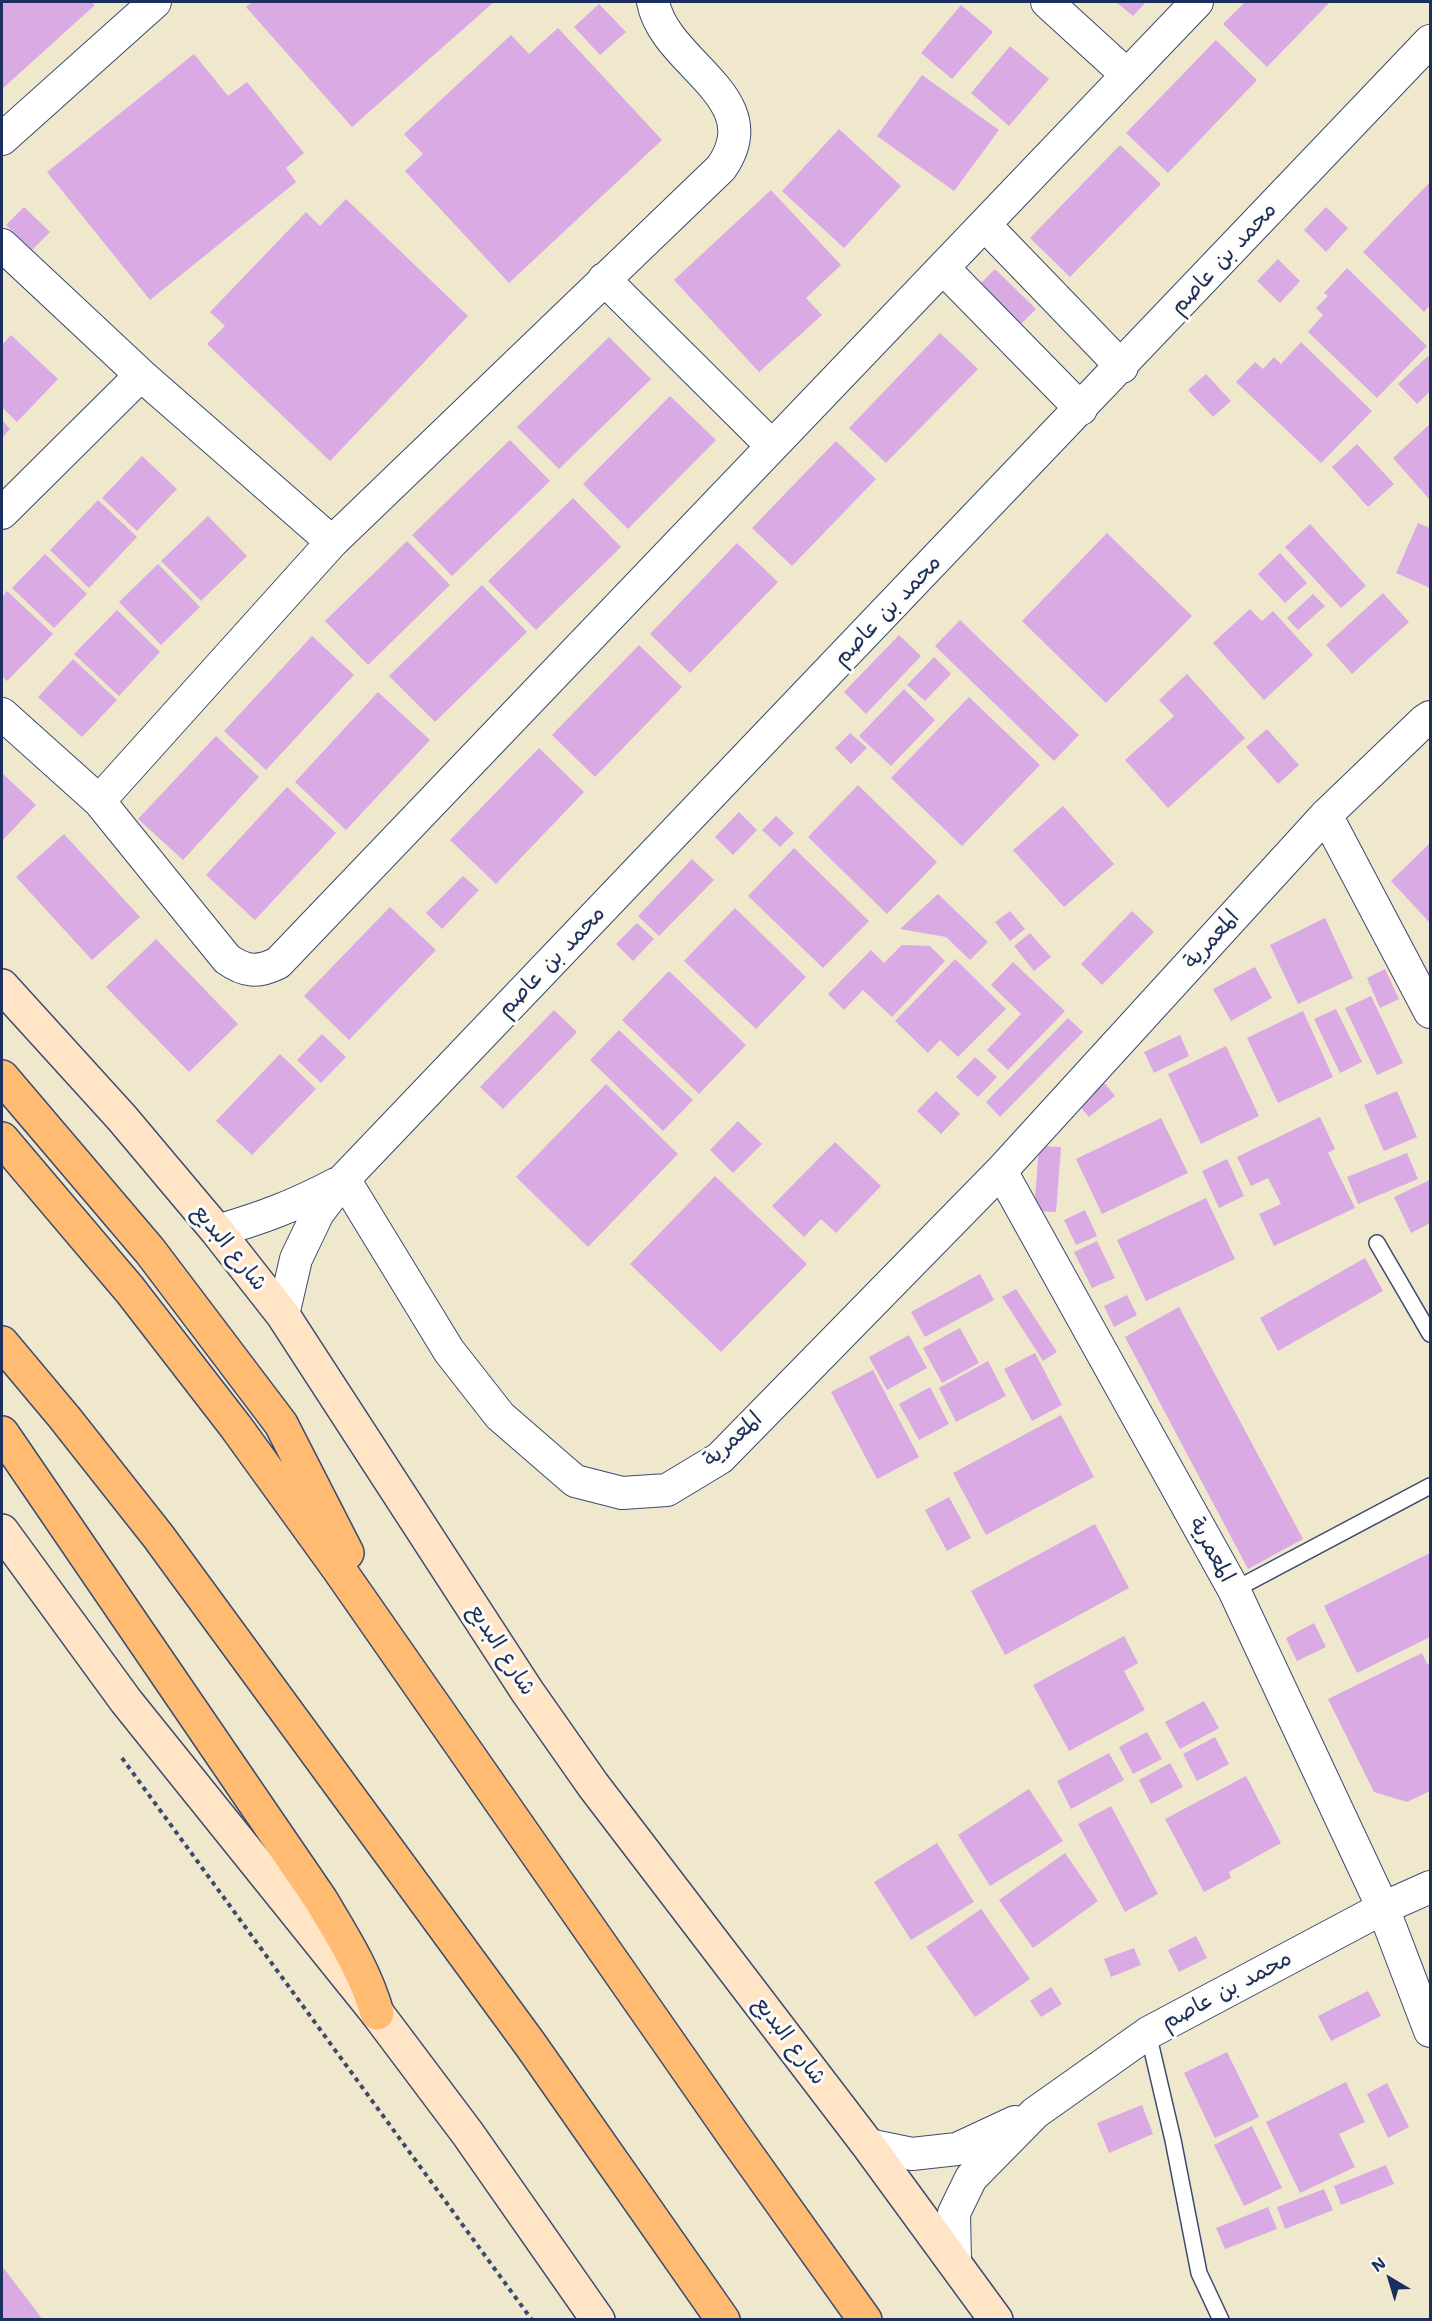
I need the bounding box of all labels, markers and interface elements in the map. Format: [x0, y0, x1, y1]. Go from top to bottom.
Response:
street label: محمد بن عاصم [1165, 197, 1283, 321]
street label: محمد بن عاصم [829, 550, 947, 672]
street label: محمد بن عاصم [493, 901, 611, 1023]
street label: المعمرية [1179, 905, 1245, 975]
street label: شارع البديع [186, 1199, 272, 1297]
street label: المعمرية [698, 1407, 768, 1473]
street label: المعمرية [1182, 1513, 1240, 1587]
street label: شارع البديع [462, 1599, 540, 1701]
street label: محمد بن عاصم [1157, 1946, 1297, 2036]
street label: شارع البديع [747, 1991, 831, 2091]
north arrow [1360, 2249, 1420, 2309]
text: N [1367, 2252, 1390, 2277]

